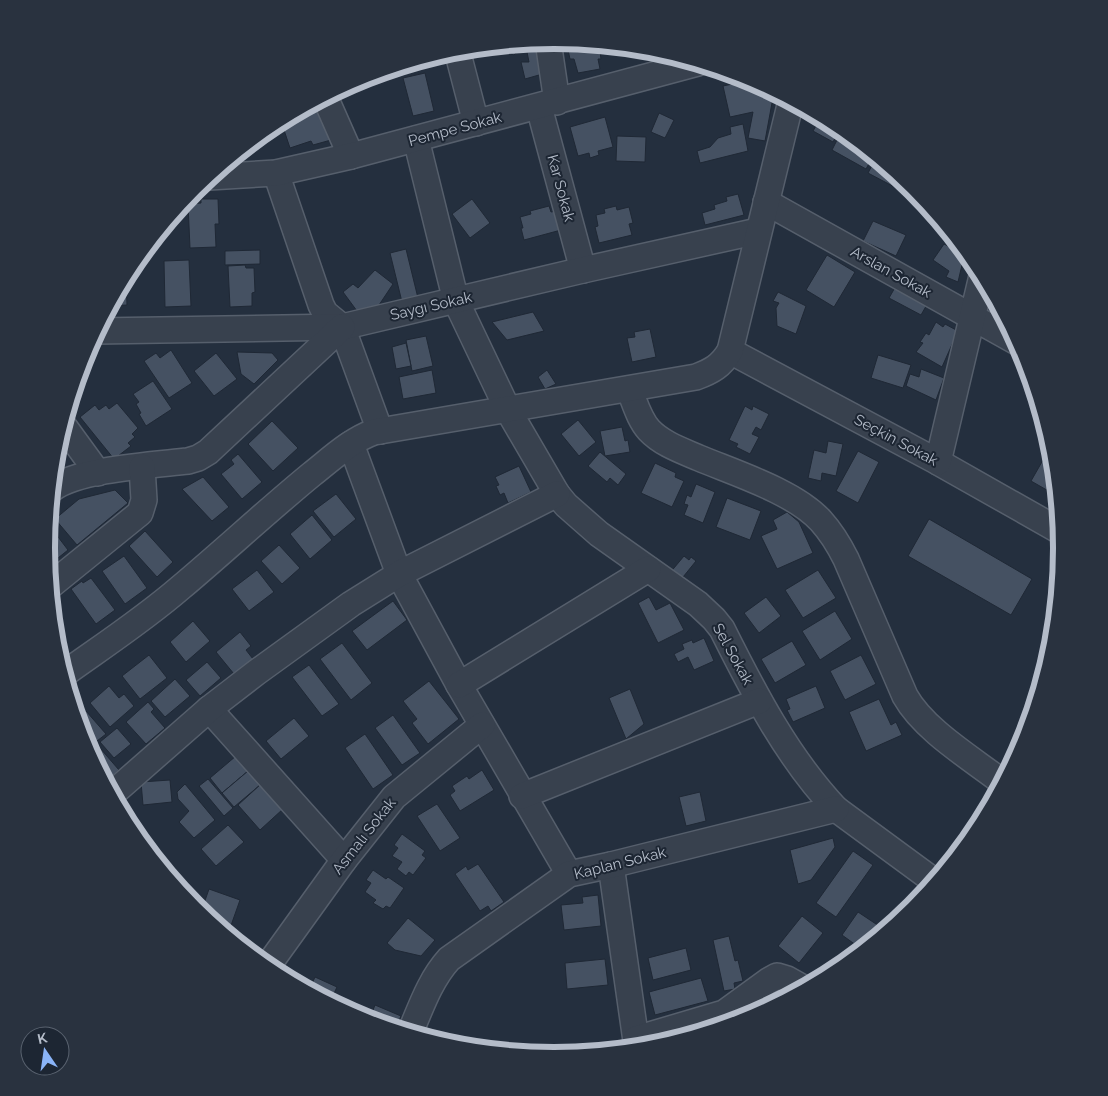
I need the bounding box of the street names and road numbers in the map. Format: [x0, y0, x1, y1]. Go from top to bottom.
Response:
street label: Pempe Sokak [406, 108, 504, 150]
street label: Kar Sokak [543, 153, 579, 224]
street label: Arslan Sokak [847, 242, 935, 302]
street label: Saygı Sokak [388, 288, 474, 324]
street label: Seçkin Sokak [851, 410, 941, 470]
street label: Sel Sokak [709, 620, 757, 688]
street label: Asmalı Sokak [328, 794, 400, 878]
street label: Kaplan Sokak [572, 843, 668, 883]

